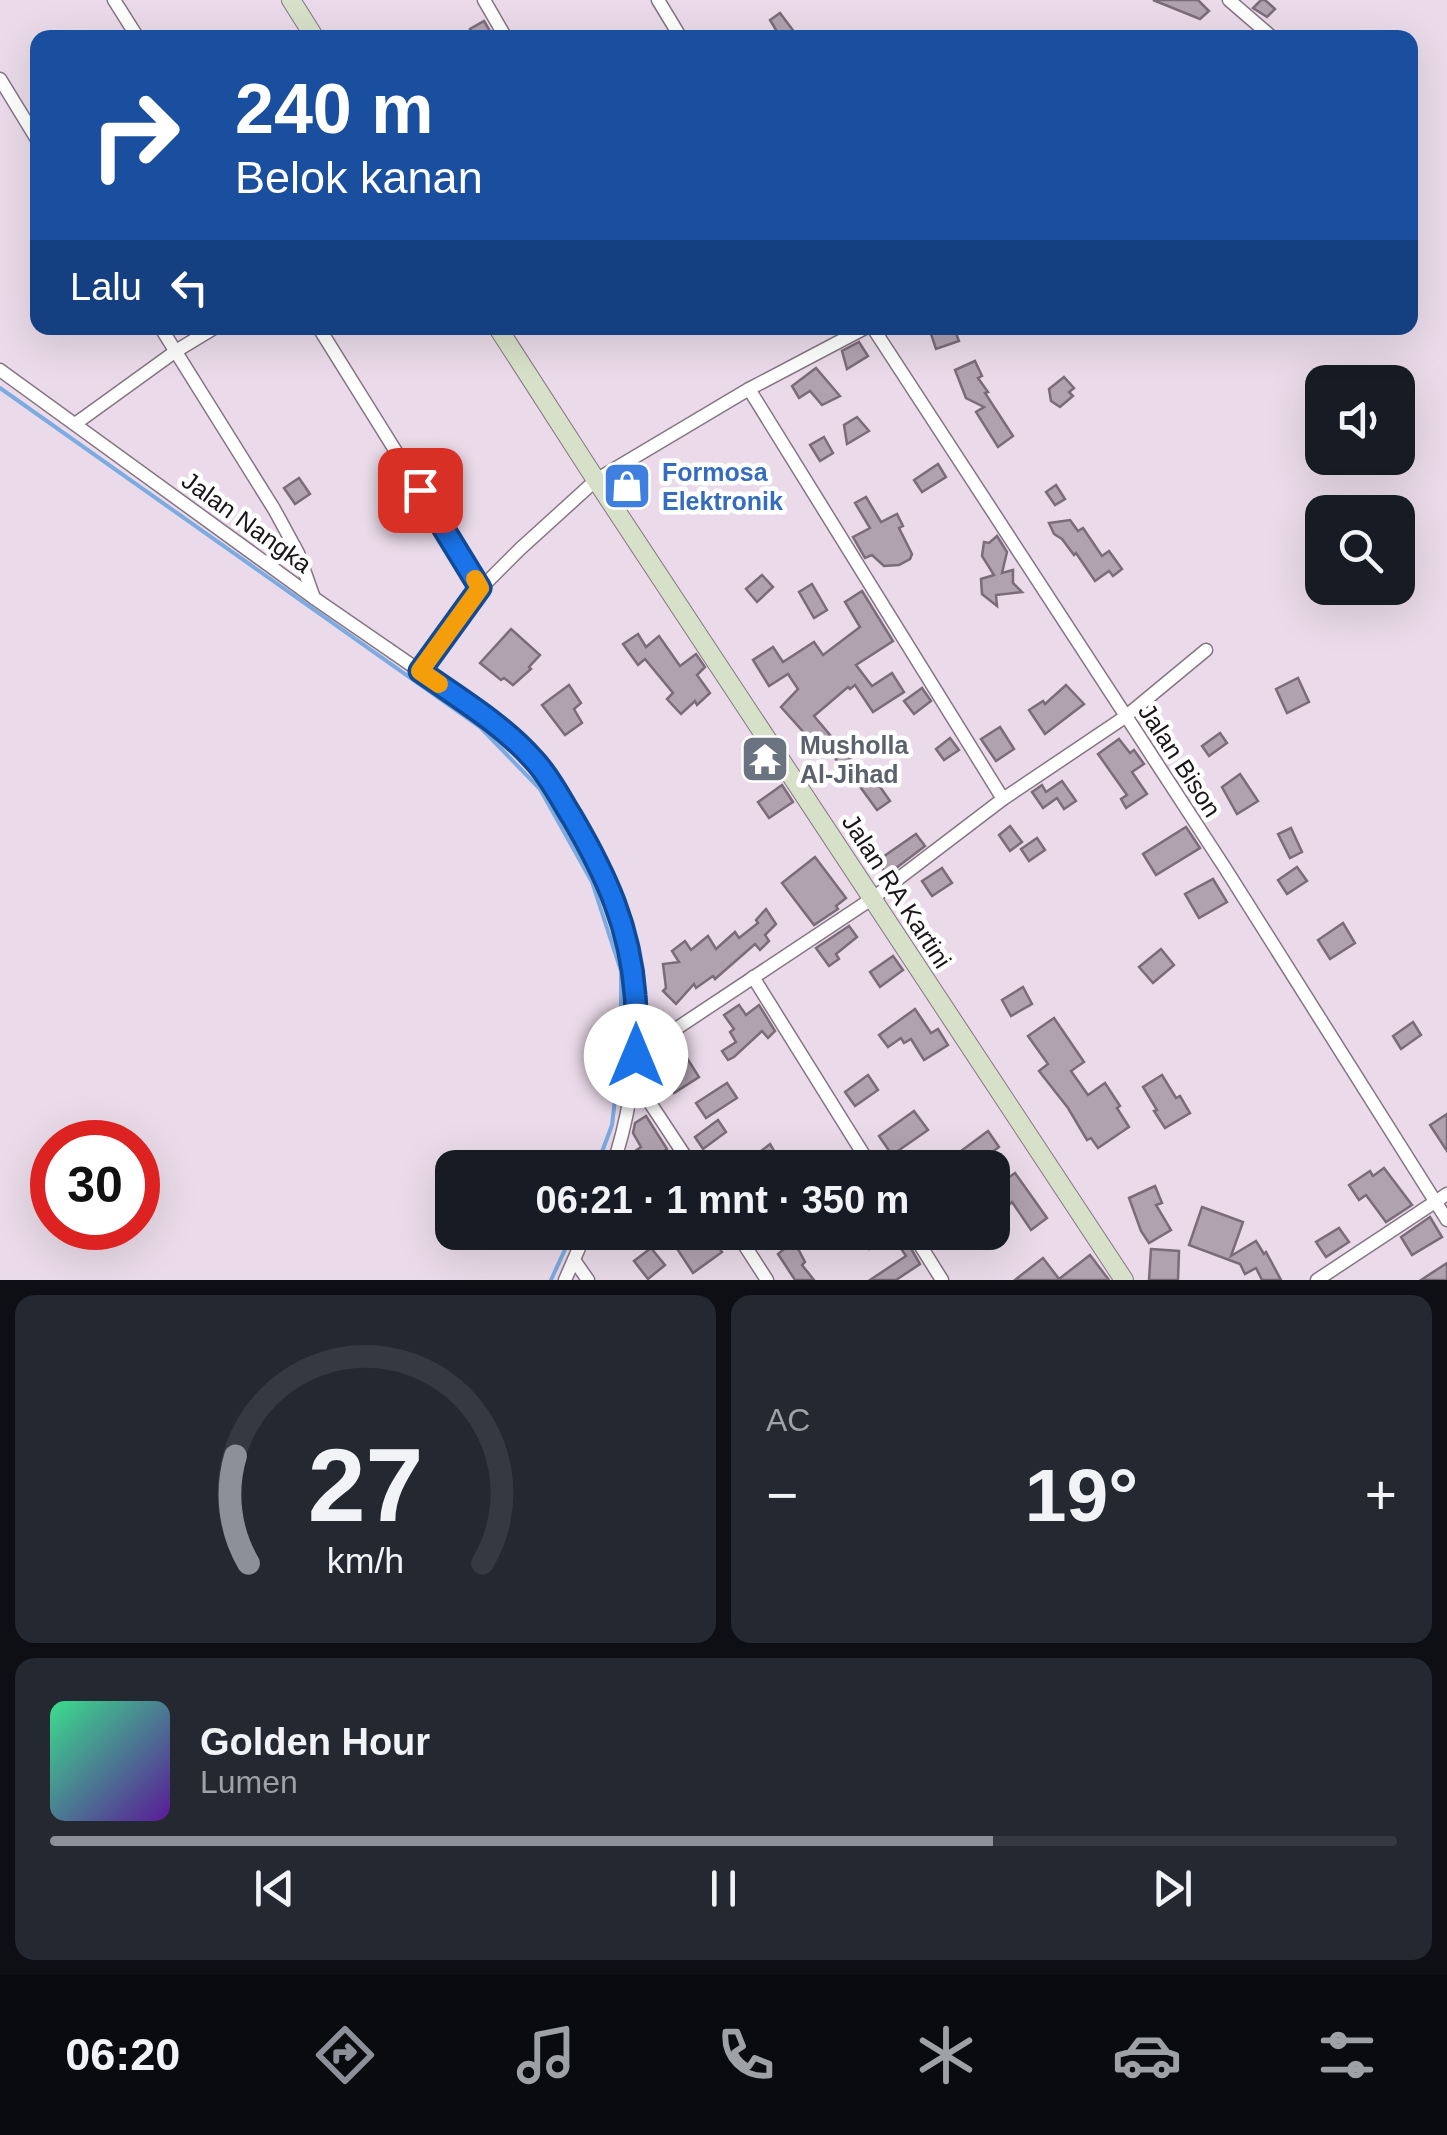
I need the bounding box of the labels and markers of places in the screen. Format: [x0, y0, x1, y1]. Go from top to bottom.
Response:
pin [378, 448, 463, 533]
place label: Formosa Elektronik [662, 458, 783, 515]
shop icon: Formosa Elektronik [601, 460, 653, 512]
place label: Musholla Al-Jihad [800, 731, 909, 788]
temple icon: Musholla Al-Jihad [739, 733, 791, 785]

